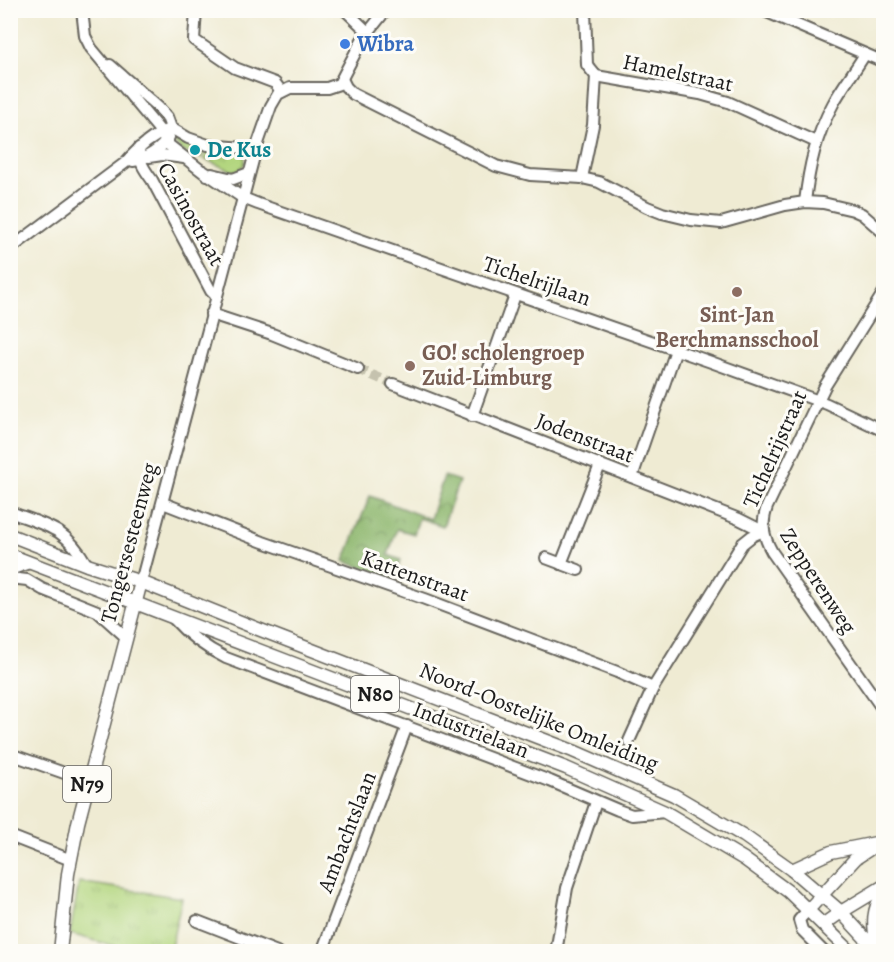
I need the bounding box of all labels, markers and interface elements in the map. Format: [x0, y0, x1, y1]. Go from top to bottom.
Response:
place label: Wibra [356, 29, 415, 59]
marker: Wibra [338, 37, 352, 51]
street label: Hamelstraat [620, 47, 736, 99]
place label: De Kus [207, 135, 271, 165]
marker: De Kus [188, 143, 202, 157]
street label: Casinostraat [150, 157, 232, 271]
street label: Tichelrijlaan [479, 249, 595, 313]
marker: Sint-Jan Berchmansschool [730, 285, 744, 299]
place label: Sint-Jan Berchmansschool [655, 300, 819, 355]
place label: GO! scholengroep Zuid-Limburg [422, 338, 585, 393]
marker: GO! scholengroep Zuid-Limburg [403, 359, 417, 373]
street label: Tichelrijstraat [736, 385, 814, 513]
street label: Jodenstraat [532, 406, 638, 470]
street label: Tongersesteenweg [93, 459, 165, 627]
street label: Zepperenweg [773, 522, 863, 640]
street label: Kattenstraat [357, 543, 473, 609]
street label: Noord-Oostelijke Omleiding [415, 655, 663, 779]
road number: N80 [351, 676, 399, 712]
street label: Industrielaan [409, 694, 533, 766]
road number: N79 [63, 766, 111, 802]
street label: Ambachtslaan [310, 767, 384, 898]

